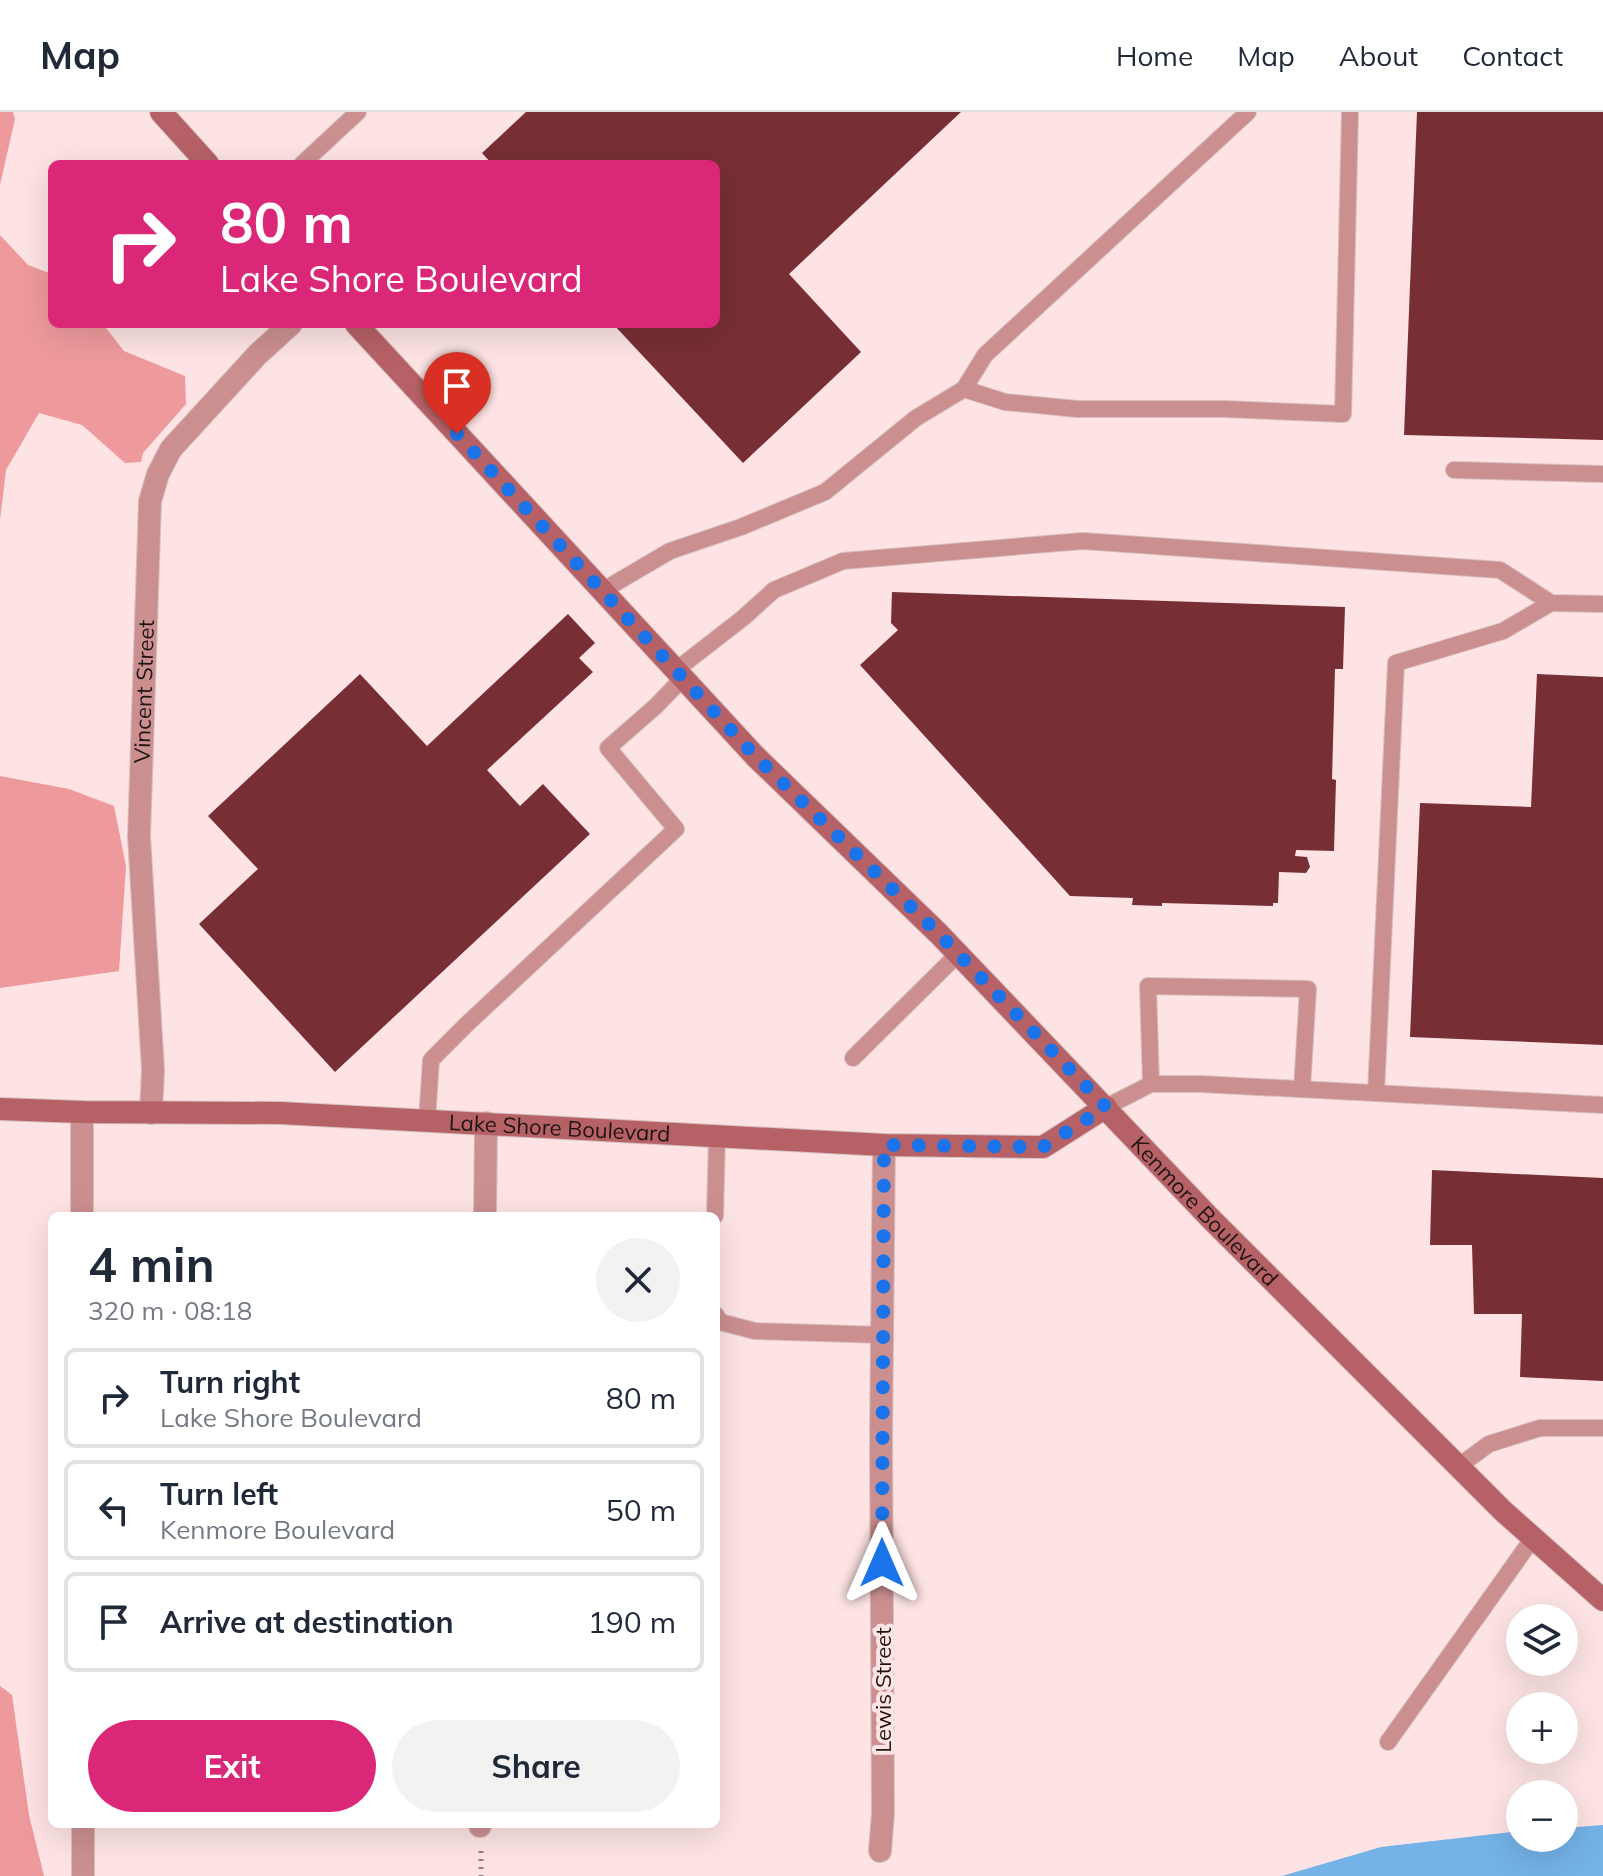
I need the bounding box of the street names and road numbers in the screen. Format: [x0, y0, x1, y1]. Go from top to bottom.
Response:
street label: Vincent Street [127, 619, 160, 764]
street label: Lake Shore Boulevard [448, 1108, 671, 1148]
street label: Kenmore Boulevard [1125, 1130, 1284, 1292]
street label: Lewis Street [869, 1627, 897, 1753]

